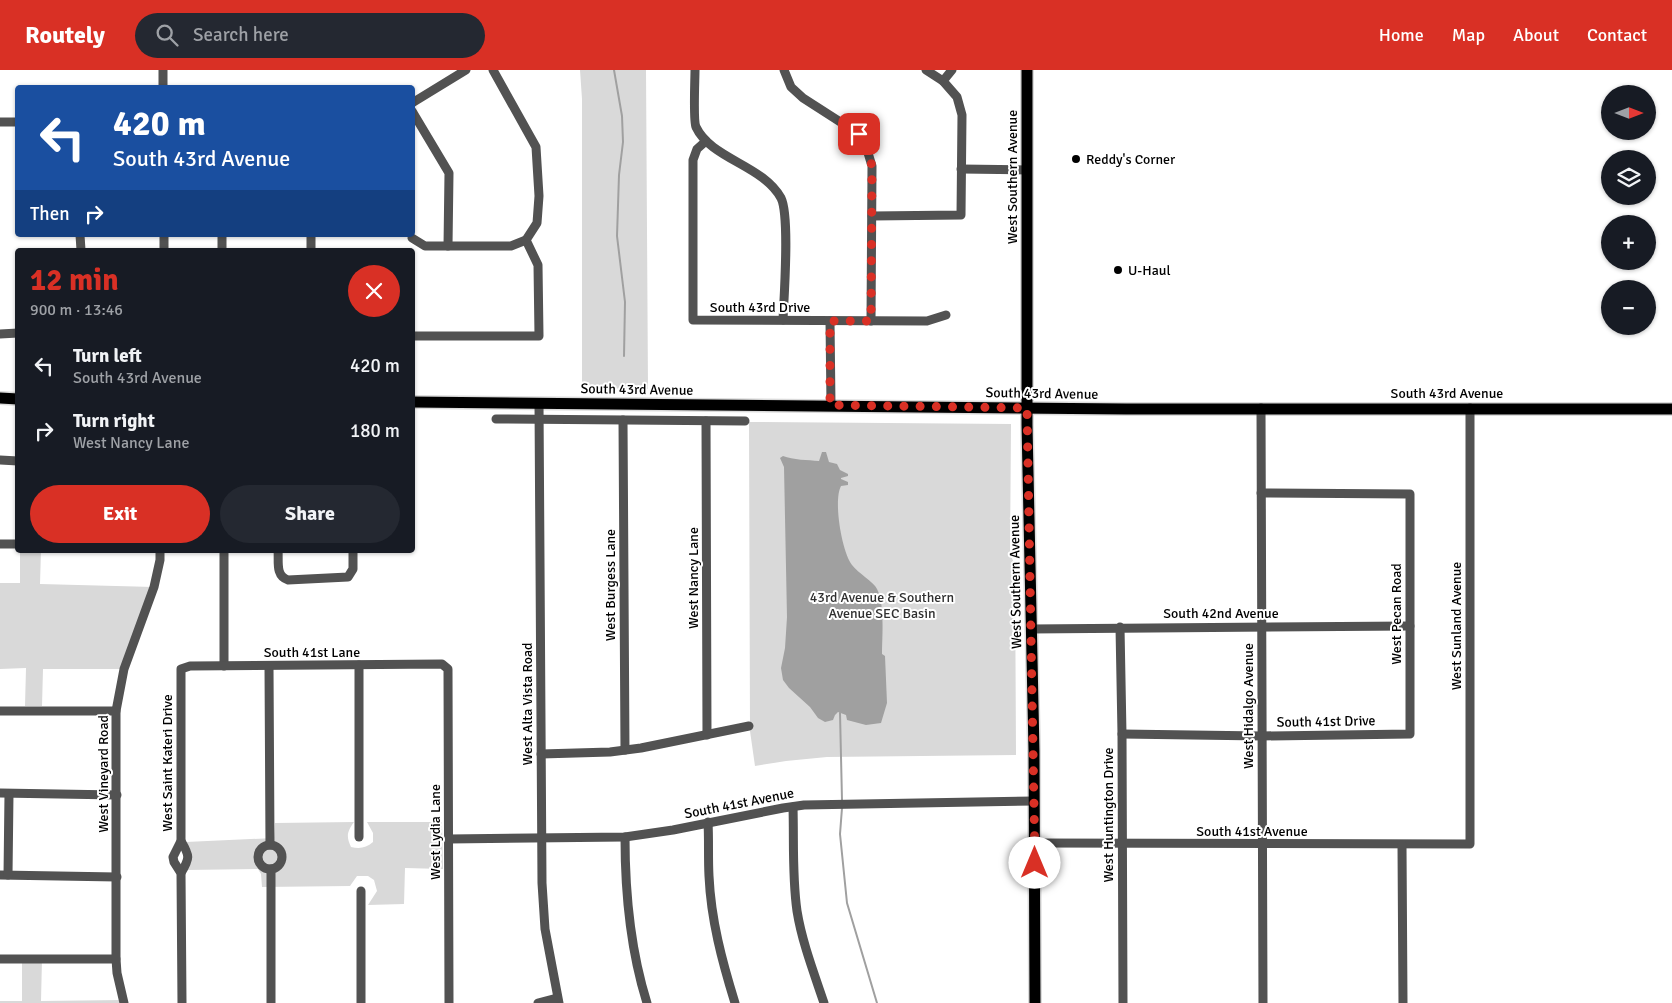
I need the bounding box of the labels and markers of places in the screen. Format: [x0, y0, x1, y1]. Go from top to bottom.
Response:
pin [838, 113, 880, 155]
place label: Reddy's Corner [1086, 151, 1176, 168]
marker: Reddy's Corner [1070, 153, 1082, 165]
place label: U-Haul [1128, 262, 1171, 279]
marker: U-Haul [1112, 264, 1124, 276]

